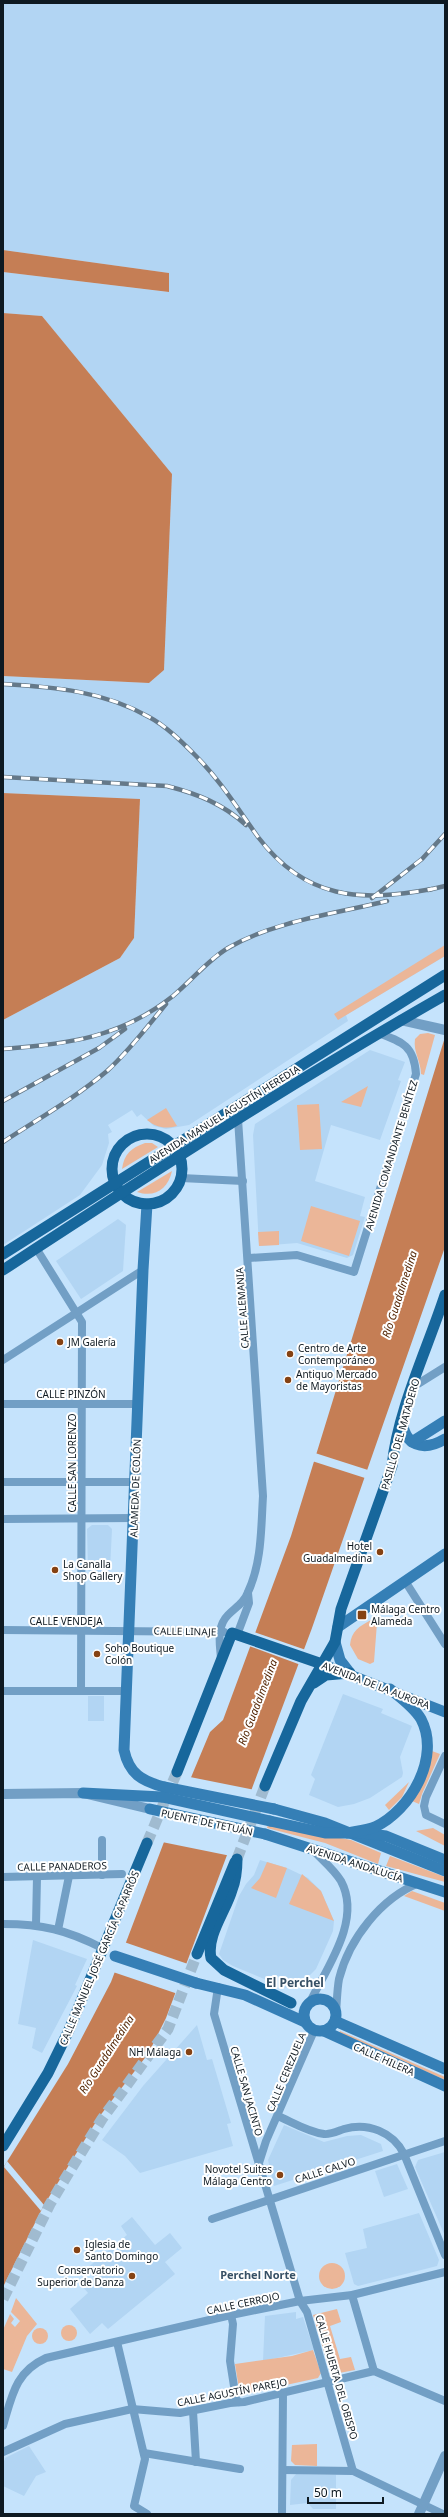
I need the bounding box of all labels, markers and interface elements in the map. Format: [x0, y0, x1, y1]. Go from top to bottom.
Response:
street label: AVENIDA MANUEL AGUSTÍN HEREDIA [146, 1061, 303, 1166]
street label: AVENIDA COMANDANTE BENÍTEZ [361, 1078, 421, 1232]
water label: Río Guadalmedina [378, 1248, 420, 1339]
street label: CALLE ALEMANIA [232, 1266, 252, 1349]
place label: JM Galería [67, 1335, 116, 1349]
marker: JM Galería [55, 1337, 65, 1347]
place label: Centro de Arte Contemporáneo [298, 1341, 375, 1367]
marker: Centro de Arte Contemporáneo [285, 1349, 295, 1359]
place label: Antiguo Mercado de Mayoristas [296, 1367, 377, 1393]
marker: Antiguo Mercado de Mayoristas [283, 1375, 293, 1385]
street label: PASILLO DEL MATADERO [377, 1377, 423, 1491]
street label: CALLE PINZÓN [36, 1387, 106, 1401]
street label: CALLE SAN LORENZO [65, 1413, 79, 1513]
street label: ALAMEDA DE COLÓN [126, 1438, 144, 1538]
place label: Hotel Guadalmedina [303, 1539, 372, 1565]
marker: Hotel Guadalmedina [375, 1547, 385, 1557]
place label: La Canalla Shop Gallery [63, 1557, 123, 1583]
marker: La Canalla Shop Gallery [50, 1565, 60, 1575]
place label: Málaga Centro Alameda [371, 1602, 440, 1628]
marker: Málaga Centro Alameda [356, 1609, 368, 1621]
street label: CALLE VENDEJA [29, 1614, 103, 1628]
street label: CALLE LINAJE [153, 1623, 217, 1639]
place label: Soho Boutique Colón [105, 1641, 175, 1667]
marker: Soho Boutique Colón [92, 1649, 102, 1659]
water label: Río Guadalmedina [234, 1656, 281, 1747]
street label: AVENIDA DE LA AURORA [320, 1658, 433, 1712]
street label: PUENTE DE TETUÁN [160, 1805, 254, 1839]
street label: AVENIDA ANDALUCÍA [305, 1841, 406, 1885]
street label: CALLE PANADEROS [17, 1858, 107, 1874]
street label: CALLE MANUEL JOSÉ GARCÍA CAPARRÓS [56, 1868, 142, 2047]
district label: El Perchel [266, 1974, 324, 1991]
water label: Río Guadalmedina [75, 2011, 137, 2096]
street label: CALLE CEREZUELA [263, 2029, 309, 2114]
street label: CALLE HILERA [351, 2039, 417, 2079]
street label: CALLE SAN JACINTO [227, 2044, 267, 2138]
place label: NH Málaga [129, 2045, 181, 2059]
marker: NH Málaga [184, 2047, 194, 2057]
street label: CALLE CALVO [293, 2154, 357, 2186]
place label: Novotel Suites Málaga Centro [203, 2162, 272, 2188]
marker: Novotel Suites Málaga Centro [275, 2170, 285, 2180]
place label: Iglesia de Santo Domingo [85, 2237, 158, 2263]
marker: Iglesia de Santo Domingo [72, 2245, 82, 2255]
place label: Conservatorio Superior de Danza [37, 2263, 124, 2289]
district label: Perchel Norte [220, 2267, 296, 2282]
marker: Conservatorio Superior de Danza [127, 2271, 137, 2281]
street label: CALLE CERROJO [205, 2288, 281, 2318]
street label: CALLE HUERTA DEL OBISPO [312, 2313, 362, 2441]
street label: CALLE AGUSTÍN PAREJO [176, 2374, 288, 2410]
scale bar [308, 2479, 383, 2505]
text: 50 m [314, 2484, 342, 2501]

